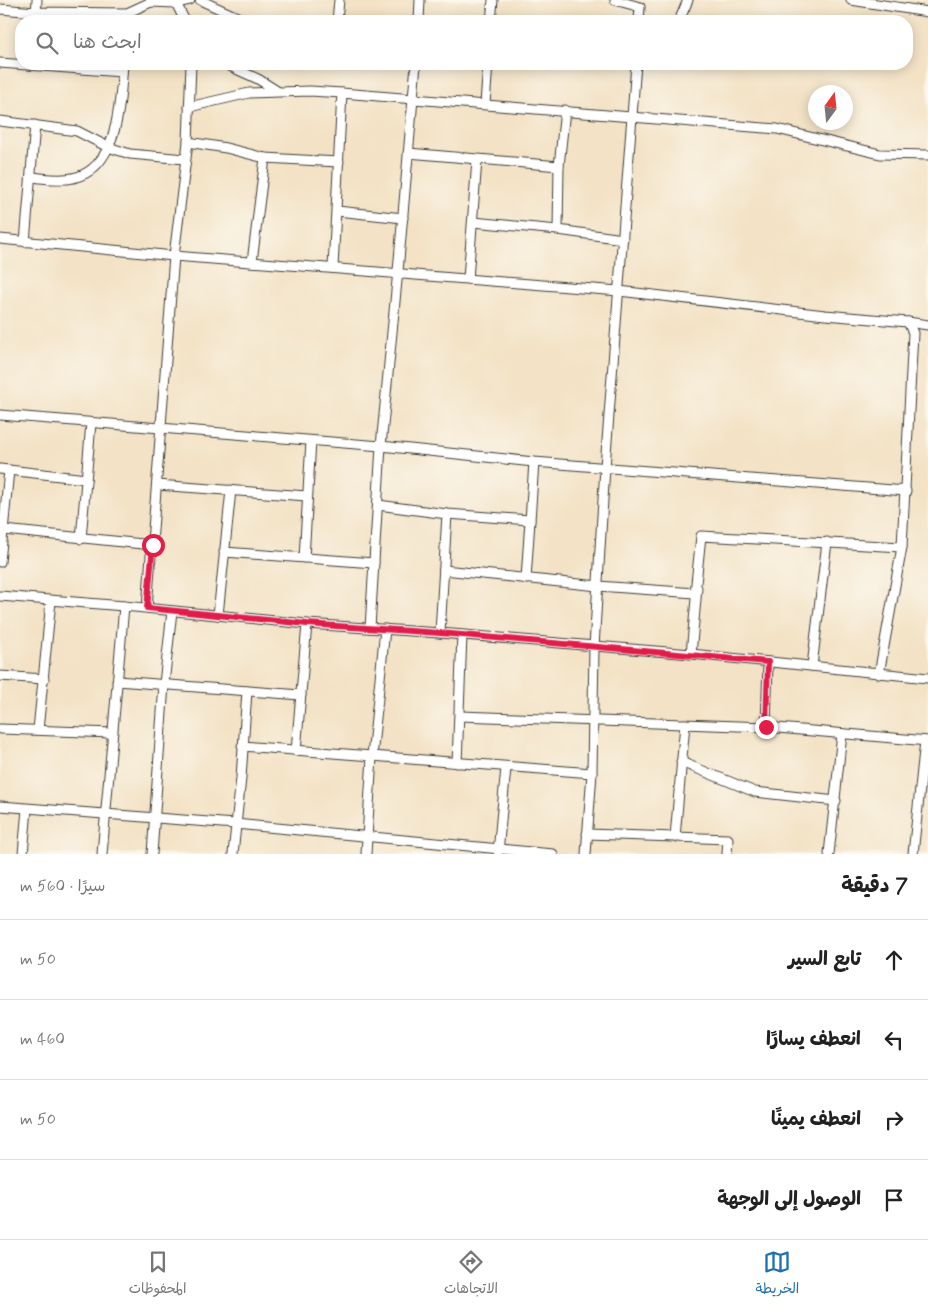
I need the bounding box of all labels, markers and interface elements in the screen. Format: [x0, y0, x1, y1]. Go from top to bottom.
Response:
search box [15, 15, 913, 70]
icon: search [33, 29, 61, 57]
text: ابحث هنا [73, 30, 142, 55]
north arrow [808, 85, 853, 130]
route start [142, 534, 165, 557]
route end [755, 716, 778, 739]
text: 7 دقيقة [841, 872, 908, 900]
text: سيرًا · 560 m [20, 876, 105, 897]
icon: ahead [880, 946, 908, 974]
text: تابع السير [788, 947, 861, 972]
text: 50 m [20, 949, 56, 970]
icon: left [880, 1026, 908, 1054]
text: انعطف يسارًا [766, 1027, 861, 1052]
text: 460 m [20, 1029, 65, 1050]
icon: right [880, 1106, 908, 1134]
text: انعطف يمينًا [771, 1107, 861, 1132]
text: 50 m [20, 1109, 56, 1130]
icon: arrive [880, 1186, 908, 1214]
text: الوصول إلى الوجهة [717, 1187, 861, 1212]
tab: المحفوظات [129, 1248, 186, 1301]
tab: الاتجاهات [444, 1248, 498, 1301]
tab: الخريطة [756, 1248, 799, 1301]

